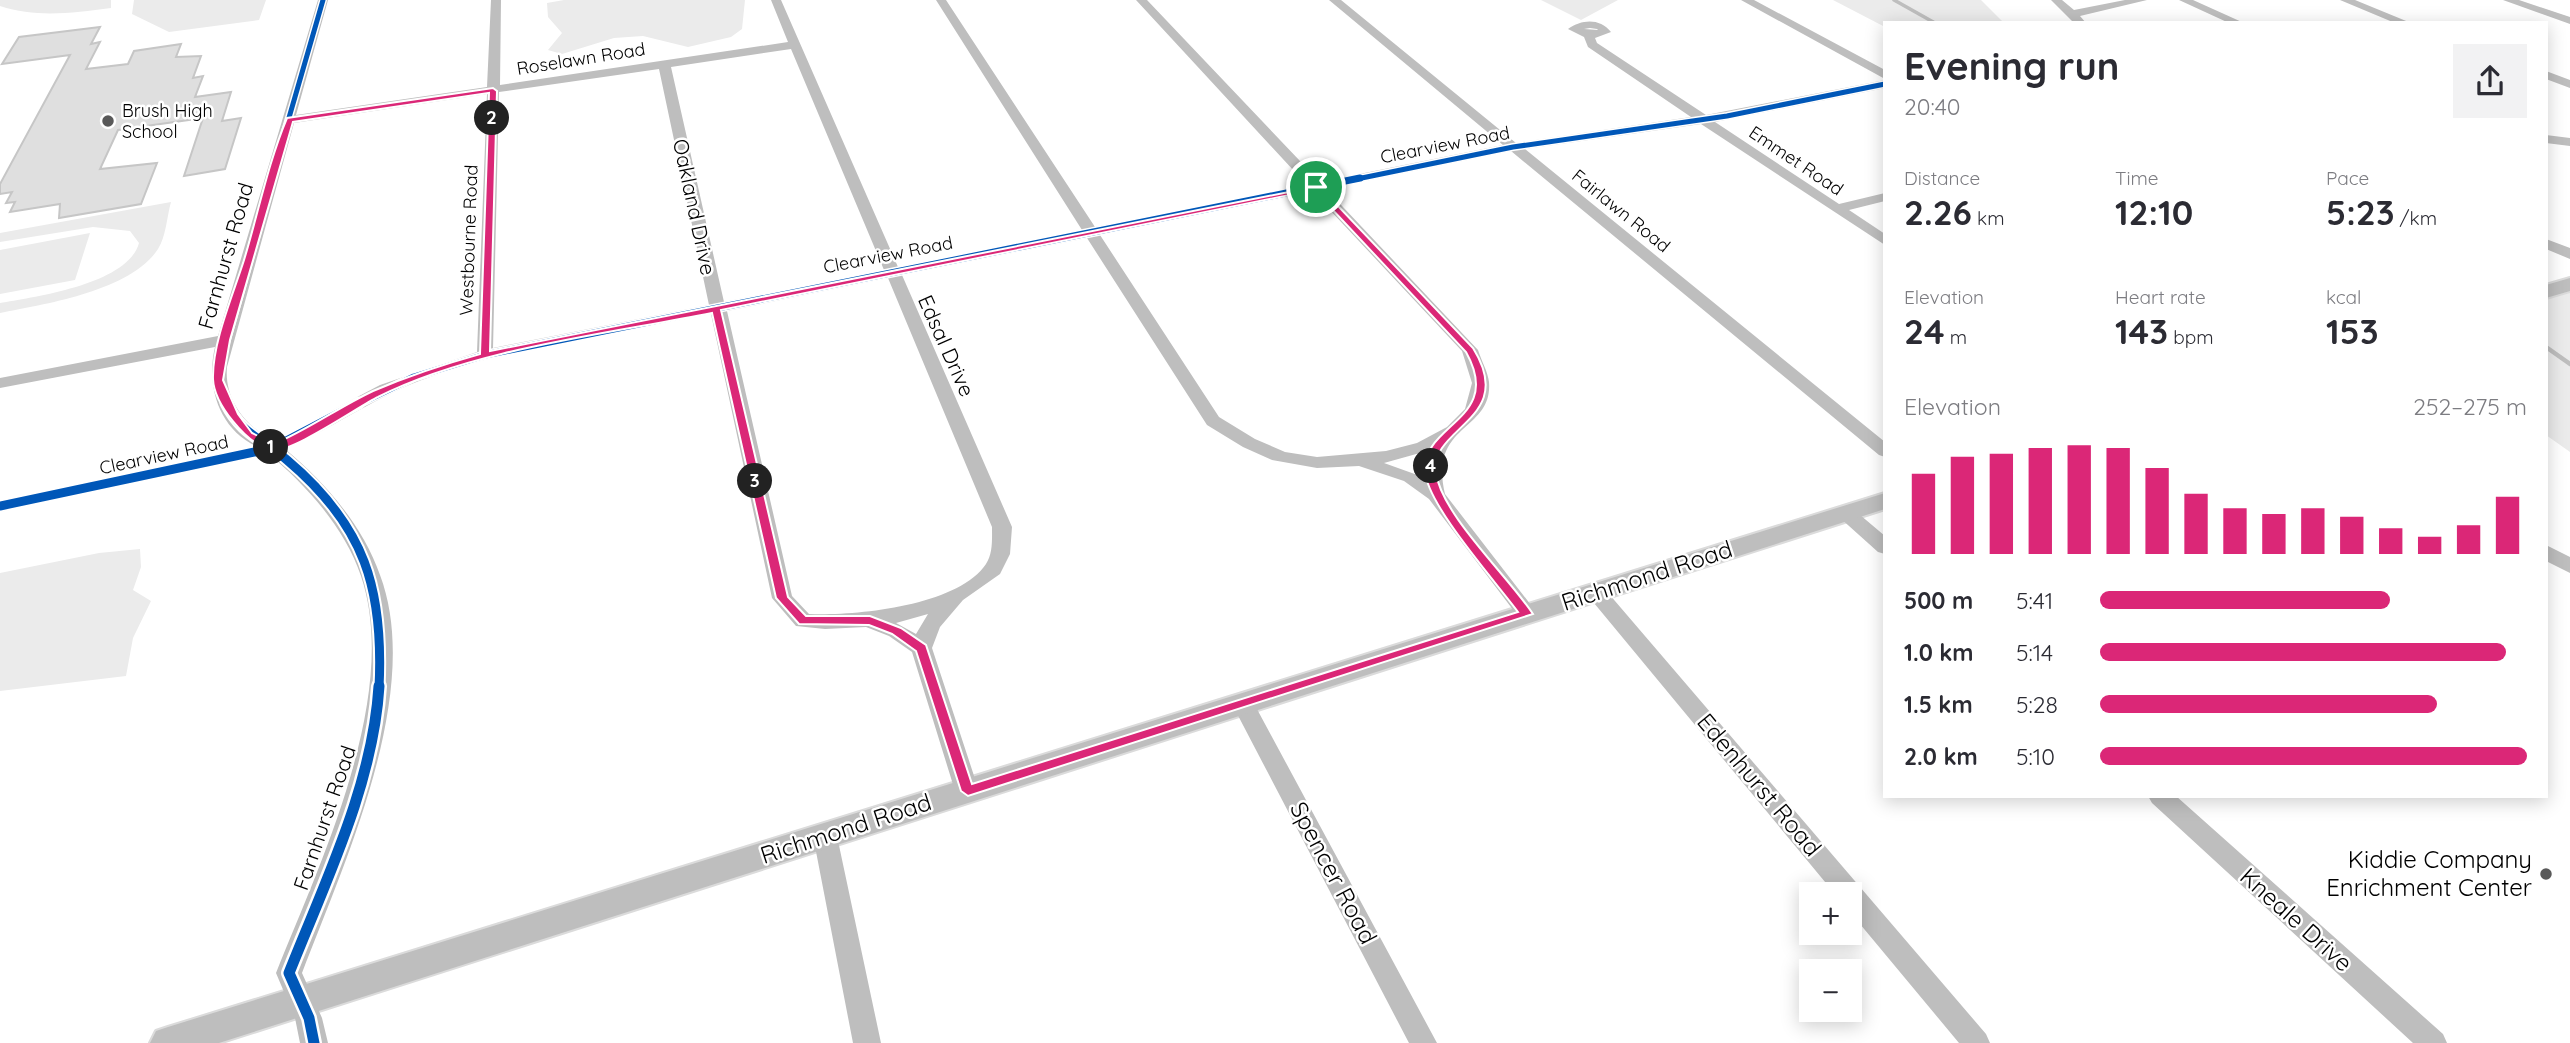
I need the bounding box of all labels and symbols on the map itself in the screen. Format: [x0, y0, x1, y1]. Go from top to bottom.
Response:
street label: Roselawn Road [515, 37, 647, 80]
place label: Brush High School [122, 99, 213, 143]
pin: 2 [475, 100, 510, 136]
marker: Brush High School [100, 113, 116, 129]
street label: Clearview Road [1378, 121, 1512, 168]
street label: Emmet Road [1745, 121, 1848, 201]
street label: Oakland Drive [668, 136, 722, 277]
pin [1286, 157, 1346, 217]
street label: Westbourne Road [454, 164, 483, 316]
street label: Fairlawn Road [1567, 164, 1675, 257]
street label: Farnhurst Road [192, 179, 258, 332]
street label: Clearview Road [821, 231, 955, 278]
street label: Edsal Drive [913, 291, 981, 400]
street label: Clearview Road [97, 430, 231, 479]
pin: 1 [254, 430, 288, 464]
pin: 4 [1414, 448, 1448, 484]
pin: 3 [738, 463, 772, 498]
street label: Richmond Road [1557, 533, 1736, 617]
street label: Edenhurst Road [1691, 707, 1828, 862]
street label: Farnhurst Road [287, 742, 361, 893]
street label: Richmond Road [756, 786, 935, 870]
street label: Spencer Road [1284, 796, 1384, 949]
place label: Kiddie Company Enrichment Center [2326, 844, 2532, 902]
street label: Kneale Drive [2234, 861, 2359, 978]
marker: Kiddie Company Enrichment Center [2538, 866, 2554, 882]

